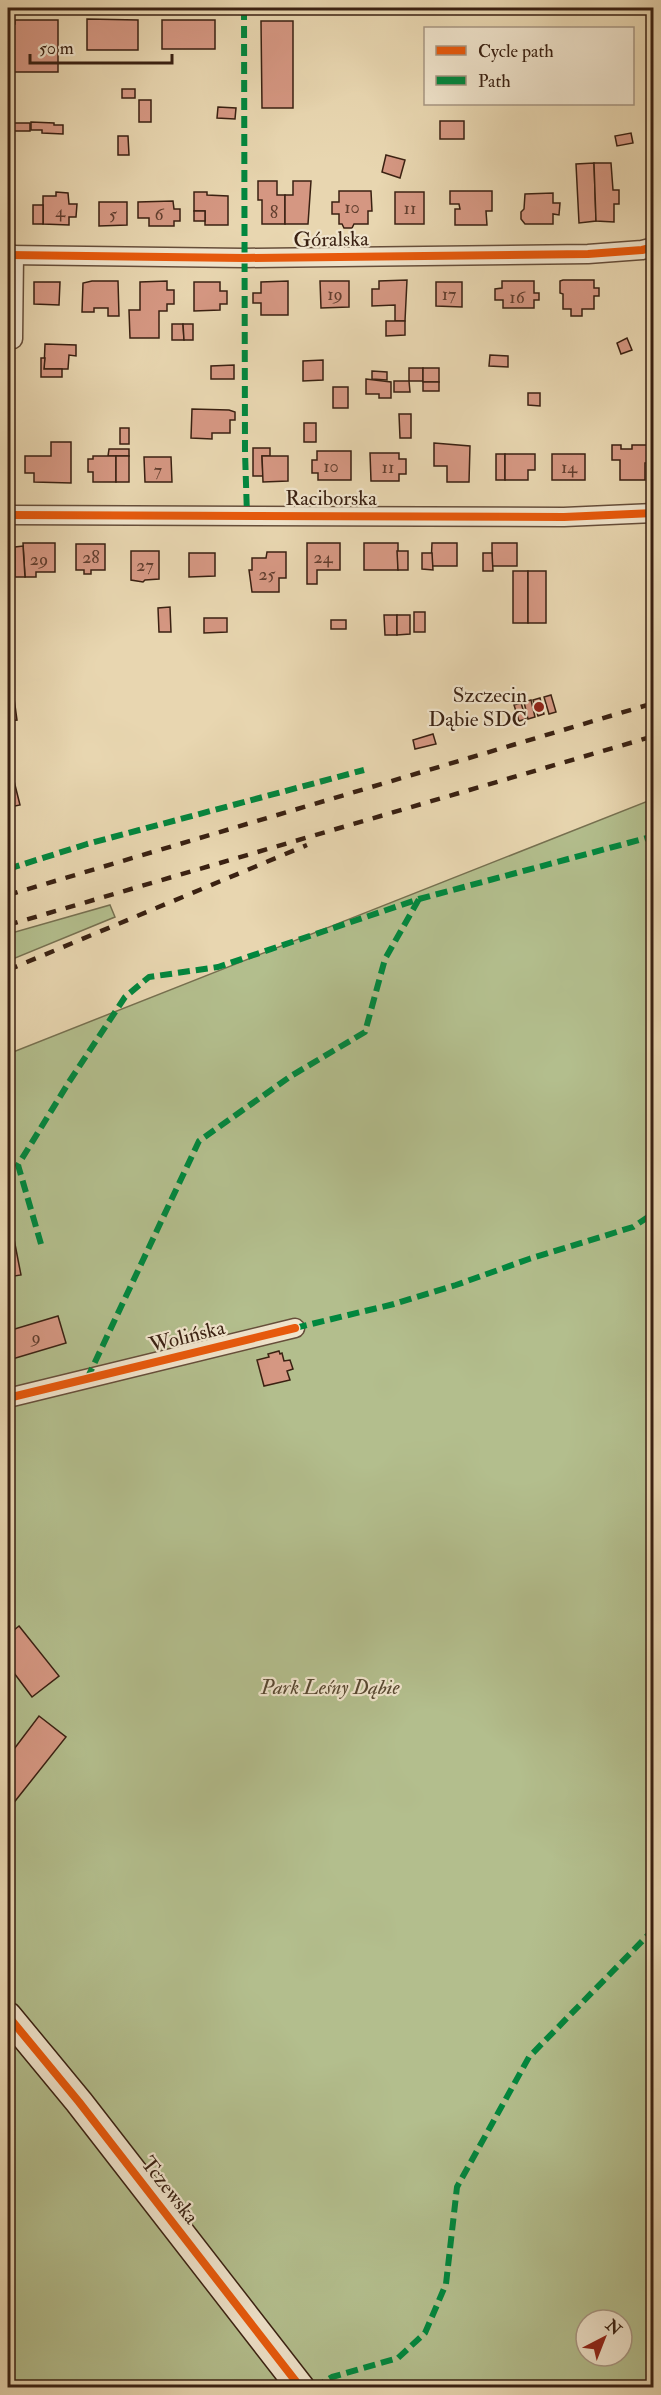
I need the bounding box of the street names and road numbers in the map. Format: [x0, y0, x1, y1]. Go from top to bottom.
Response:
street label: Góralska [293, 225, 369, 254]
street label: Raciborska [285, 485, 377, 512]
street label: Wolińska [146, 1314, 228, 1359]
street label: Tczewska [135, 2151, 205, 2230]

